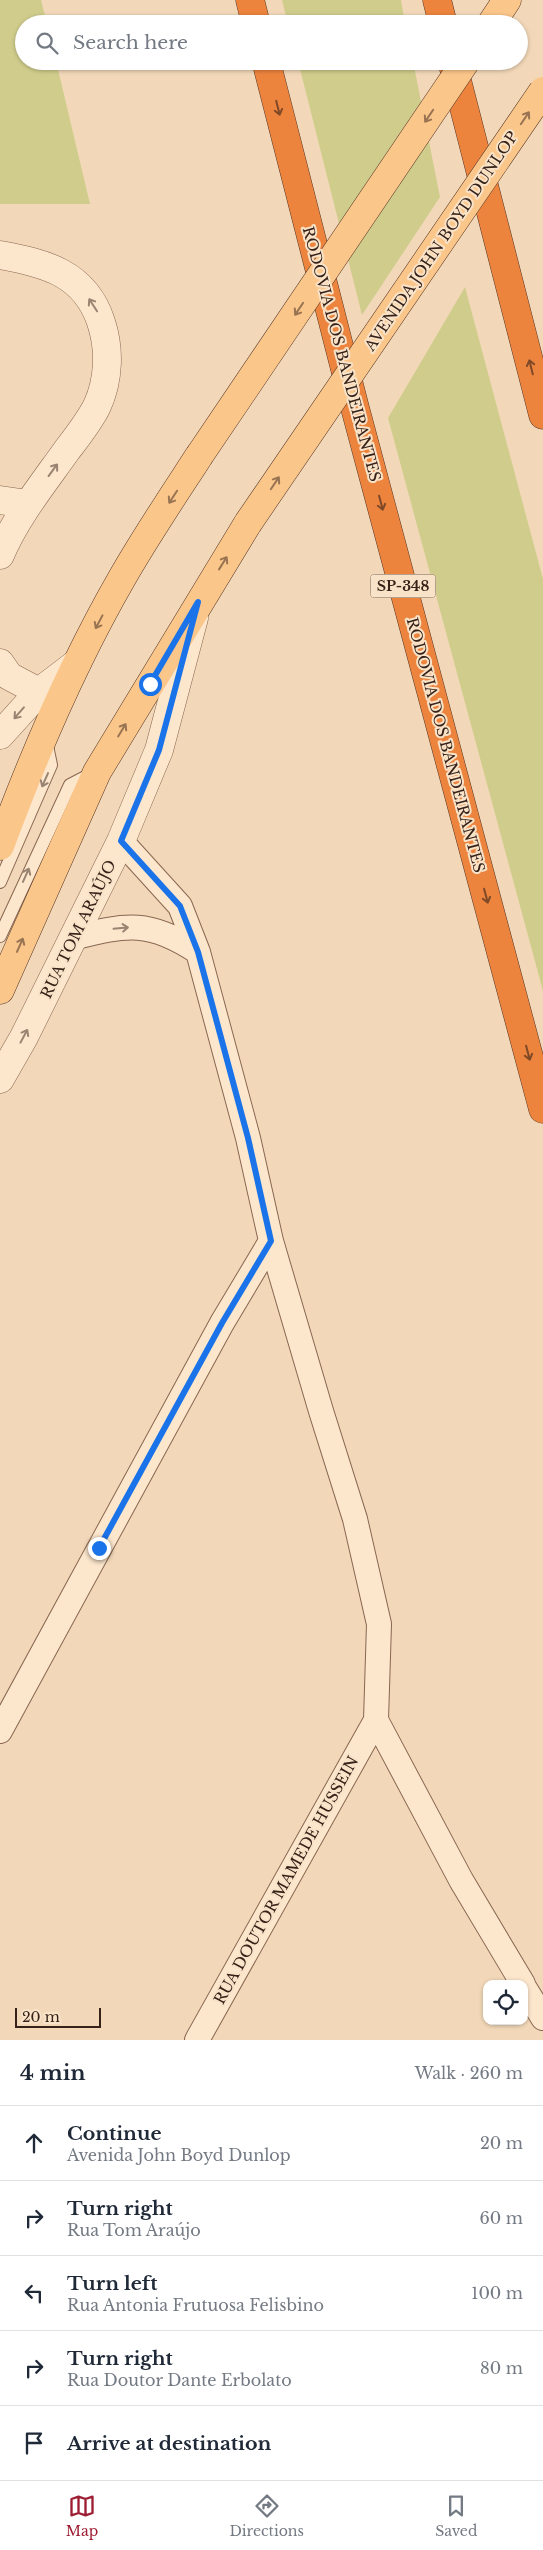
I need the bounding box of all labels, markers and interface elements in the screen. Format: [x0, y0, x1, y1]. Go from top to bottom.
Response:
search box [15, 15, 528, 70]
icon: search [33, 29, 61, 57]
text: Search here [73, 31, 188, 54]
one-way arrow [274, 100, 283, 116]
one-way arrow [424, 109, 434, 123]
one-way arrow [520, 111, 530, 125]
street label: AVENIDA JOHN BOYD DUNLOP [360, 128, 522, 355]
street label: RODOVIA DOS BANDEIRANTES [299, 224, 385, 484]
one-way arrow [88, 298, 98, 312]
one-way arrow [294, 302, 304, 316]
one-way arrow [526, 360, 535, 376]
one-way arrow [48, 463, 58, 477]
one-way arrow [270, 476, 280, 490]
one-way arrow [167, 490, 178, 504]
one-way arrow [377, 494, 386, 510]
one-way arrow [218, 556, 228, 570]
road number: SP-348 [370, 574, 436, 598]
one-way arrow [93, 614, 103, 629]
street label: RODOVIA DOS BANDEIRANTES [403, 615, 489, 875]
route start [139, 673, 162, 696]
one-way arrow [14, 707, 25, 720]
one-way arrow [118, 723, 128, 737]
one-way arrow [39, 772, 49, 787]
street label: RUA TOM ARAÚJO [36, 857, 120, 1001]
one-way arrow [22, 868, 32, 883]
one-way arrow [482, 888, 491, 904]
one-way arrow [112, 923, 128, 933]
one-way arrow [15, 938, 25, 953]
one-way arrow [19, 1029, 29, 1044]
one-way arrow [524, 1045, 533, 1061]
route end [88, 1537, 111, 1560]
street label: RUA DOUTOR MAMEDE HUSSEIN [210, 1753, 362, 2007]
map controls [483, 1980, 528, 2025]
button: locate [483, 1980, 528, 2025]
scale bar [15, 2005, 101, 2028]
text: 20 m [22, 2008, 60, 2026]
text: 4 min [20, 2060, 86, 2086]
text: Walk · 260 m [415, 2063, 523, 2083]
text: Continue [67, 2122, 162, 2145]
icon: ahead [20, 2129, 48, 2157]
text: 20 m [480, 2133, 523, 2153]
text: Avenida John Boyd Dunlop [67, 2145, 291, 2165]
text: Turn right [67, 2197, 173, 2220]
icon: right [20, 2204, 48, 2232]
text: 60 m [480, 2208, 523, 2228]
text: Rua Tom Araújo [67, 2220, 201, 2240]
text: Turn left [67, 2272, 158, 2295]
icon: left [20, 2279, 48, 2307]
text: 100 m [471, 2283, 523, 2303]
text: Rua Antonia Frutuosa Felisbino [67, 2295, 324, 2315]
text: Turn right [67, 2347, 173, 2370]
icon: right [20, 2354, 48, 2382]
text: 80 m [480, 2358, 523, 2378]
text: Rua Doutor Dante Erbolato [67, 2370, 292, 2390]
icon: arrive [20, 2429, 48, 2457]
text: Arrive at destination [67, 2432, 271, 2455]
tab: Map [66, 2492, 98, 2540]
tab: Directions [229, 2492, 304, 2540]
tab: Saved [435, 2492, 477, 2540]

